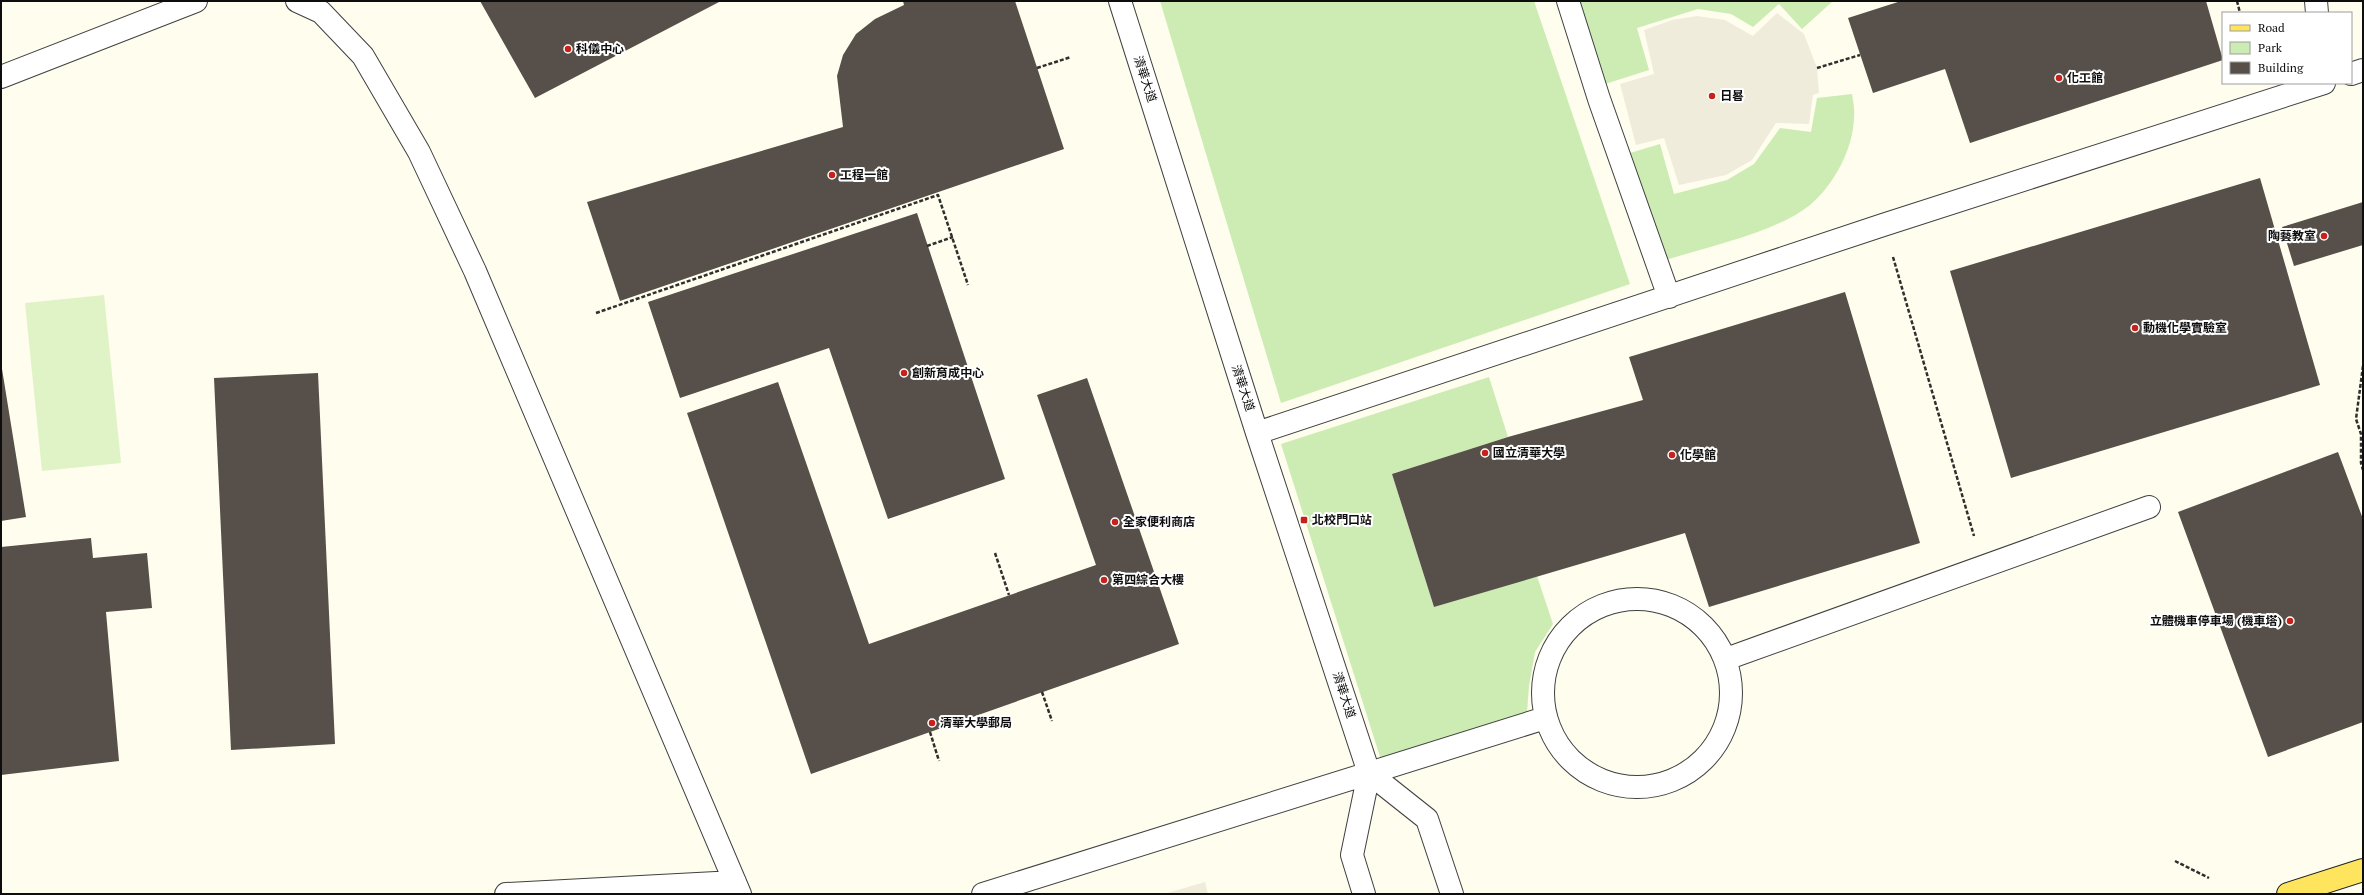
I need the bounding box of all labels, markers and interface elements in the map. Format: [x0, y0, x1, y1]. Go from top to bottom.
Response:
legend [2222, 12, 2352, 84]
text: Road [2258, 20, 2285, 35]
text: Park [2258, 40, 2283, 55]
place label: 科儀中心 [576, 41, 624, 56]
marker: 科儀中心 [563, 44, 573, 54]
street label: 清華大道 [1131, 54, 1160, 104]
text: Building [2258, 60, 2304, 75]
place label: 化工館 [2067, 70, 2103, 85]
marker: 化工館 [2054, 73, 2064, 83]
place label: 日晷 [1720, 88, 1744, 103]
marker: 日晷 [1707, 91, 1717, 101]
place label: 工程一館 [840, 167, 888, 182]
marker: 工程一館 [827, 170, 837, 180]
place label: 陶藝教室 [2268, 228, 2316, 243]
marker: 陶藝教室 [2319, 231, 2329, 241]
place label: 動機化學實驗室 [2143, 320, 2227, 335]
marker: 動機化學實驗室 [2130, 323, 2140, 333]
street label: 清華大道 [1229, 363, 1258, 413]
place label: 創新育成中心 [912, 365, 984, 380]
marker: 創新育成中心 [899, 368, 909, 378]
place label: 國立清華大學 [1493, 445, 1565, 460]
place label: 化學館 [1680, 447, 1716, 462]
marker: 國立清華大學 [1480, 448, 1490, 458]
marker: 化學館 [1667, 450, 1677, 460]
place label: 北校門口站 [1312, 512, 1372, 527]
place label: 全家便利商店 [1123, 514, 1195, 529]
marker: 北校門口站 [1299, 515, 1309, 525]
marker: 全家便利商店 [1110, 517, 1120, 527]
place label: 第四綜合大樓 [1112, 572, 1184, 587]
marker: 第四綜合大樓 [1099, 575, 1109, 585]
place label: 立體機車停車場 (機車塔) [2150, 613, 2282, 628]
marker: 立體機車停車場 (機車塔) [2285, 616, 2295, 626]
street label: 清華大道 [1330, 670, 1359, 720]
place label: 清華大學郵局 [940, 715, 1012, 730]
marker: 清華大學郵局 [927, 718, 937, 728]

